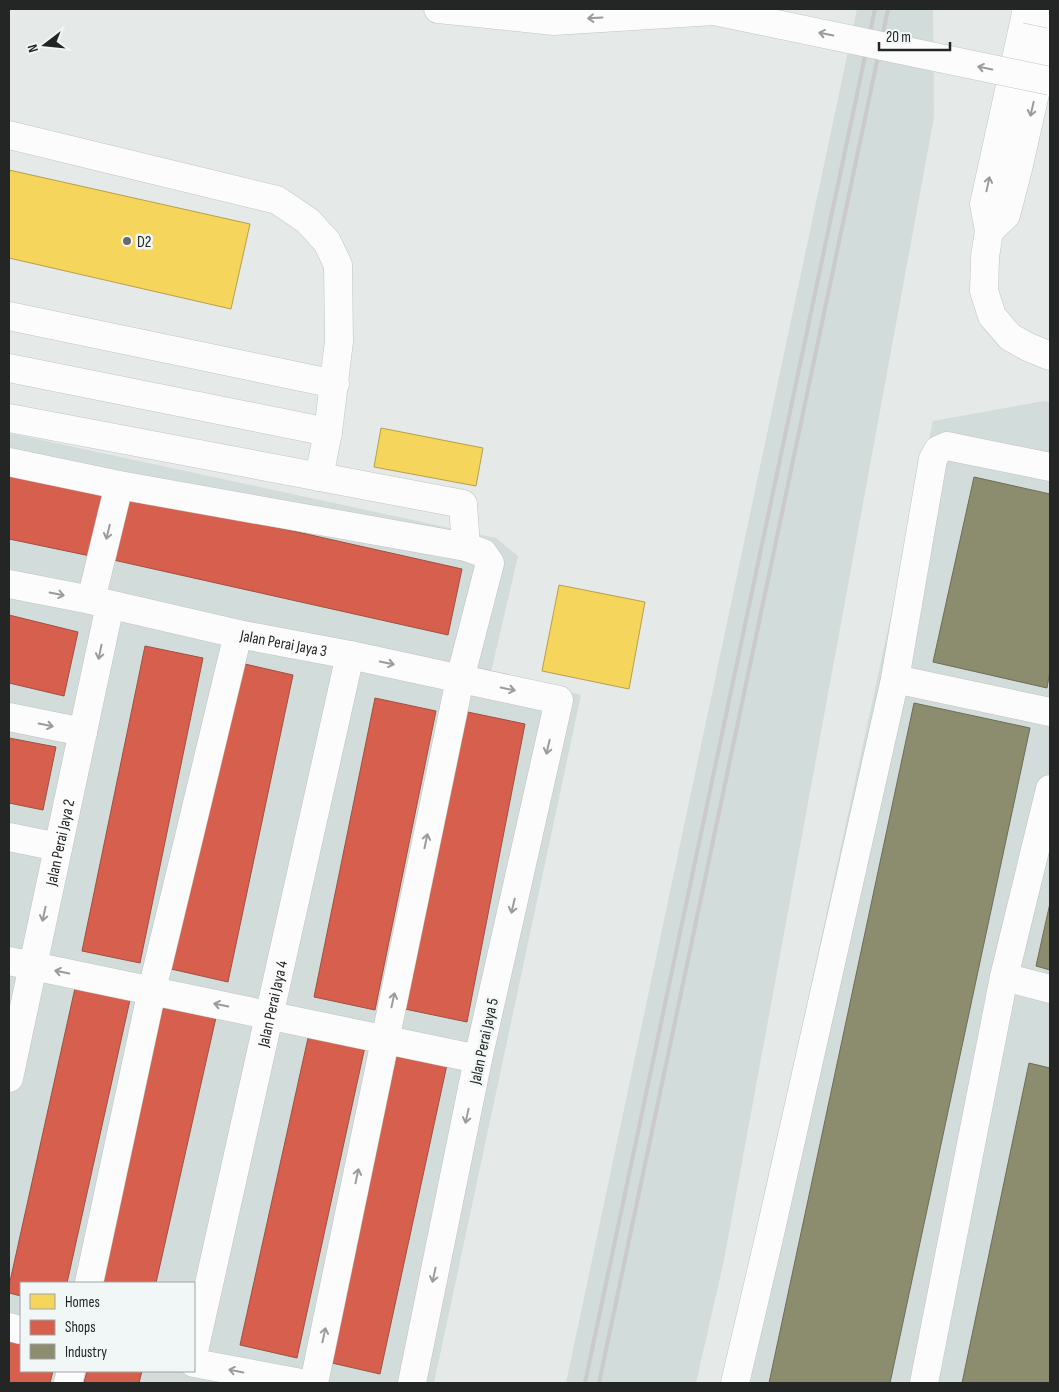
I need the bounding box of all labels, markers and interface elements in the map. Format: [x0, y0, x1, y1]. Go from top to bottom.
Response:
one-way arrow [587, 14, 603, 23]
north arrow [20, 20, 70, 70]
scale bar [879, 20, 950, 52]
text: 20 m [886, 28, 911, 47]
one-way arrow [819, 29, 835, 39]
text: N [24, 43, 42, 54]
one-way arrow [978, 63, 994, 72]
one-way arrow [1027, 100, 1036, 116]
one-way arrow [984, 176, 993, 192]
place label: D2 [137, 233, 151, 252]
marker: D2 [121, 235, 133, 247]
one-way arrow [103, 524, 112, 540]
one-way arrow [48, 589, 64, 599]
street label: Jalan Perai Jaya 3 [238, 626, 328, 662]
one-way arrow [94, 644, 104, 660]
one-way arrow [378, 659, 394, 668]
one-way arrow [499, 685, 515, 694]
one-way arrow [37, 720, 53, 730]
one-way arrow [543, 739, 552, 755]
street label: Jalan Perai Jaya 2 [42, 798, 79, 889]
one-way arrow [422, 833, 431, 849]
one-way arrow [507, 897, 517, 913]
one-way arrow [39, 905, 48, 921]
street label: Jalan Perai Jaya 4 [254, 959, 292, 1050]
one-way arrow [55, 967, 71, 976]
one-way arrow [389, 992, 398, 1008]
street label: Jalan Perai Jaya 5 [466, 997, 503, 1087]
one-way arrow [214, 1000, 230, 1009]
one-way arrow [461, 1107, 471, 1123]
one-way arrow [353, 1169, 362, 1185]
one-way arrow [429, 1267, 438, 1283]
legend [20, 1282, 195, 1372]
text: Homes [65, 1293, 100, 1312]
text: Shops [65, 1318, 96, 1337]
one-way arrow [320, 1328, 329, 1344]
text: Industry [65, 1343, 107, 1362]
one-way arrow [228, 1365, 244, 1375]

